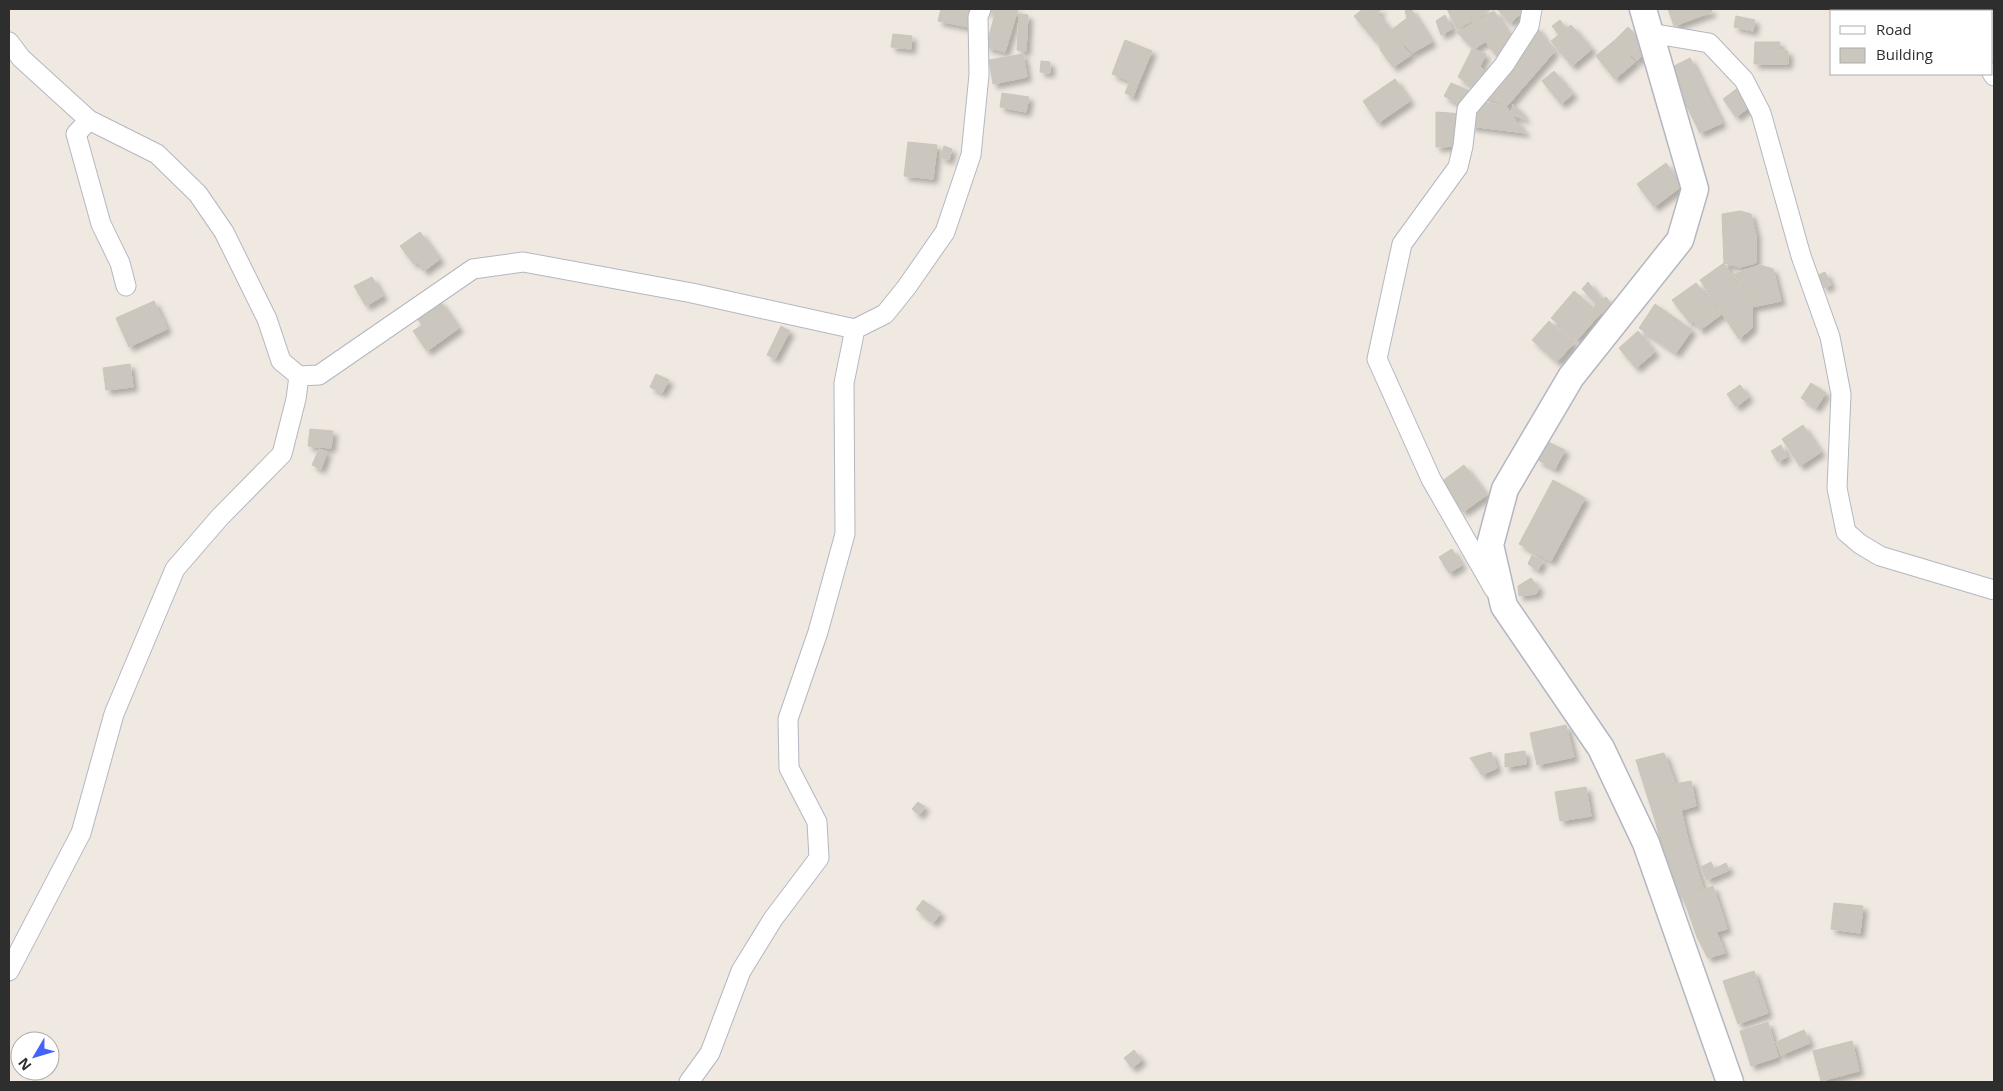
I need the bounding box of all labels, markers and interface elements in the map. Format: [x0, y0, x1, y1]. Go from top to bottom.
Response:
legend [1830, 10, 1993, 75]
text: Road [1876, 19, 1912, 39]
text: Building [1876, 44, 1933, 64]
north arrow [10, 1031, 60, 1081]
text: N [13, 1054, 35, 1075]

